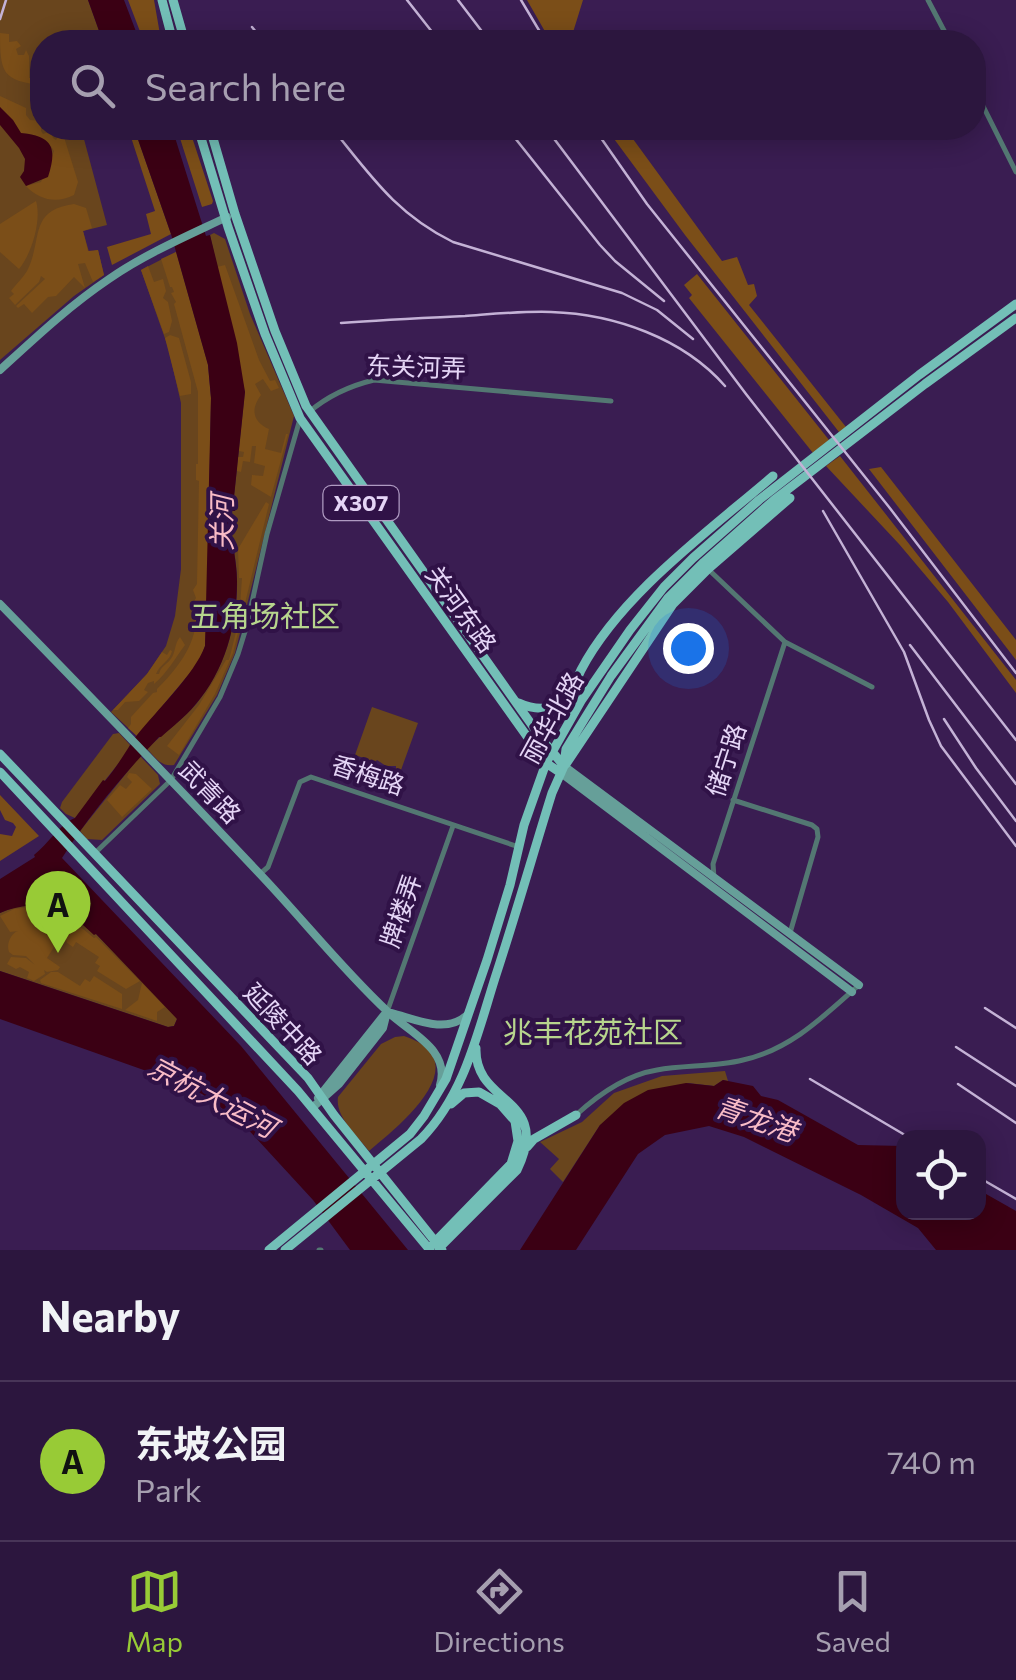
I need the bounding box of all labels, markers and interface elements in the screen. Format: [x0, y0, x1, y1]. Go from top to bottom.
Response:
search box [30, 30, 986, 140]
icon: search [65, 58, 120, 113]
text: Search here [145, 62, 346, 109]
street label: 东关河弄 [366, 349, 467, 383]
road number: X307 [324, 486, 398, 520]
water label: 关河 [204, 490, 238, 551]
street label: 关河东路 [420, 559, 503, 658]
district label: 五角场社区 [190, 596, 340, 633]
your location [663, 623, 714, 674]
street label: 丽华北路 [514, 667, 588, 769]
street label: 储宁路 [699, 719, 751, 800]
street label: 香梅路 [328, 748, 409, 800]
street label: 武青路 [174, 754, 248, 829]
pin: A [26, 870, 90, 953]
street label: 牌楼弄 [374, 870, 426, 951]
street label: 延陵中路 [239, 977, 329, 1070]
district label: 兆丰花苑社区 [503, 1012, 683, 1049]
water label: 京杭大运河 [143, 1048, 287, 1146]
water label: 青龙港 [711, 1088, 805, 1149]
map controls [896, 1130, 986, 1220]
button: locate [896, 1130, 986, 1220]
text: Nearby [40, 1289, 180, 1341]
text: 东坡公园 [135, 1419, 287, 1466]
text: A [61, 1441, 84, 1481]
text: 740 m [887, 1441, 976, 1481]
text: Park [135, 1469, 202, 1509]
tab: Map [125, 1564, 183, 1658]
tab: Directions [433, 1564, 565, 1658]
tab: Saved [815, 1564, 891, 1658]

